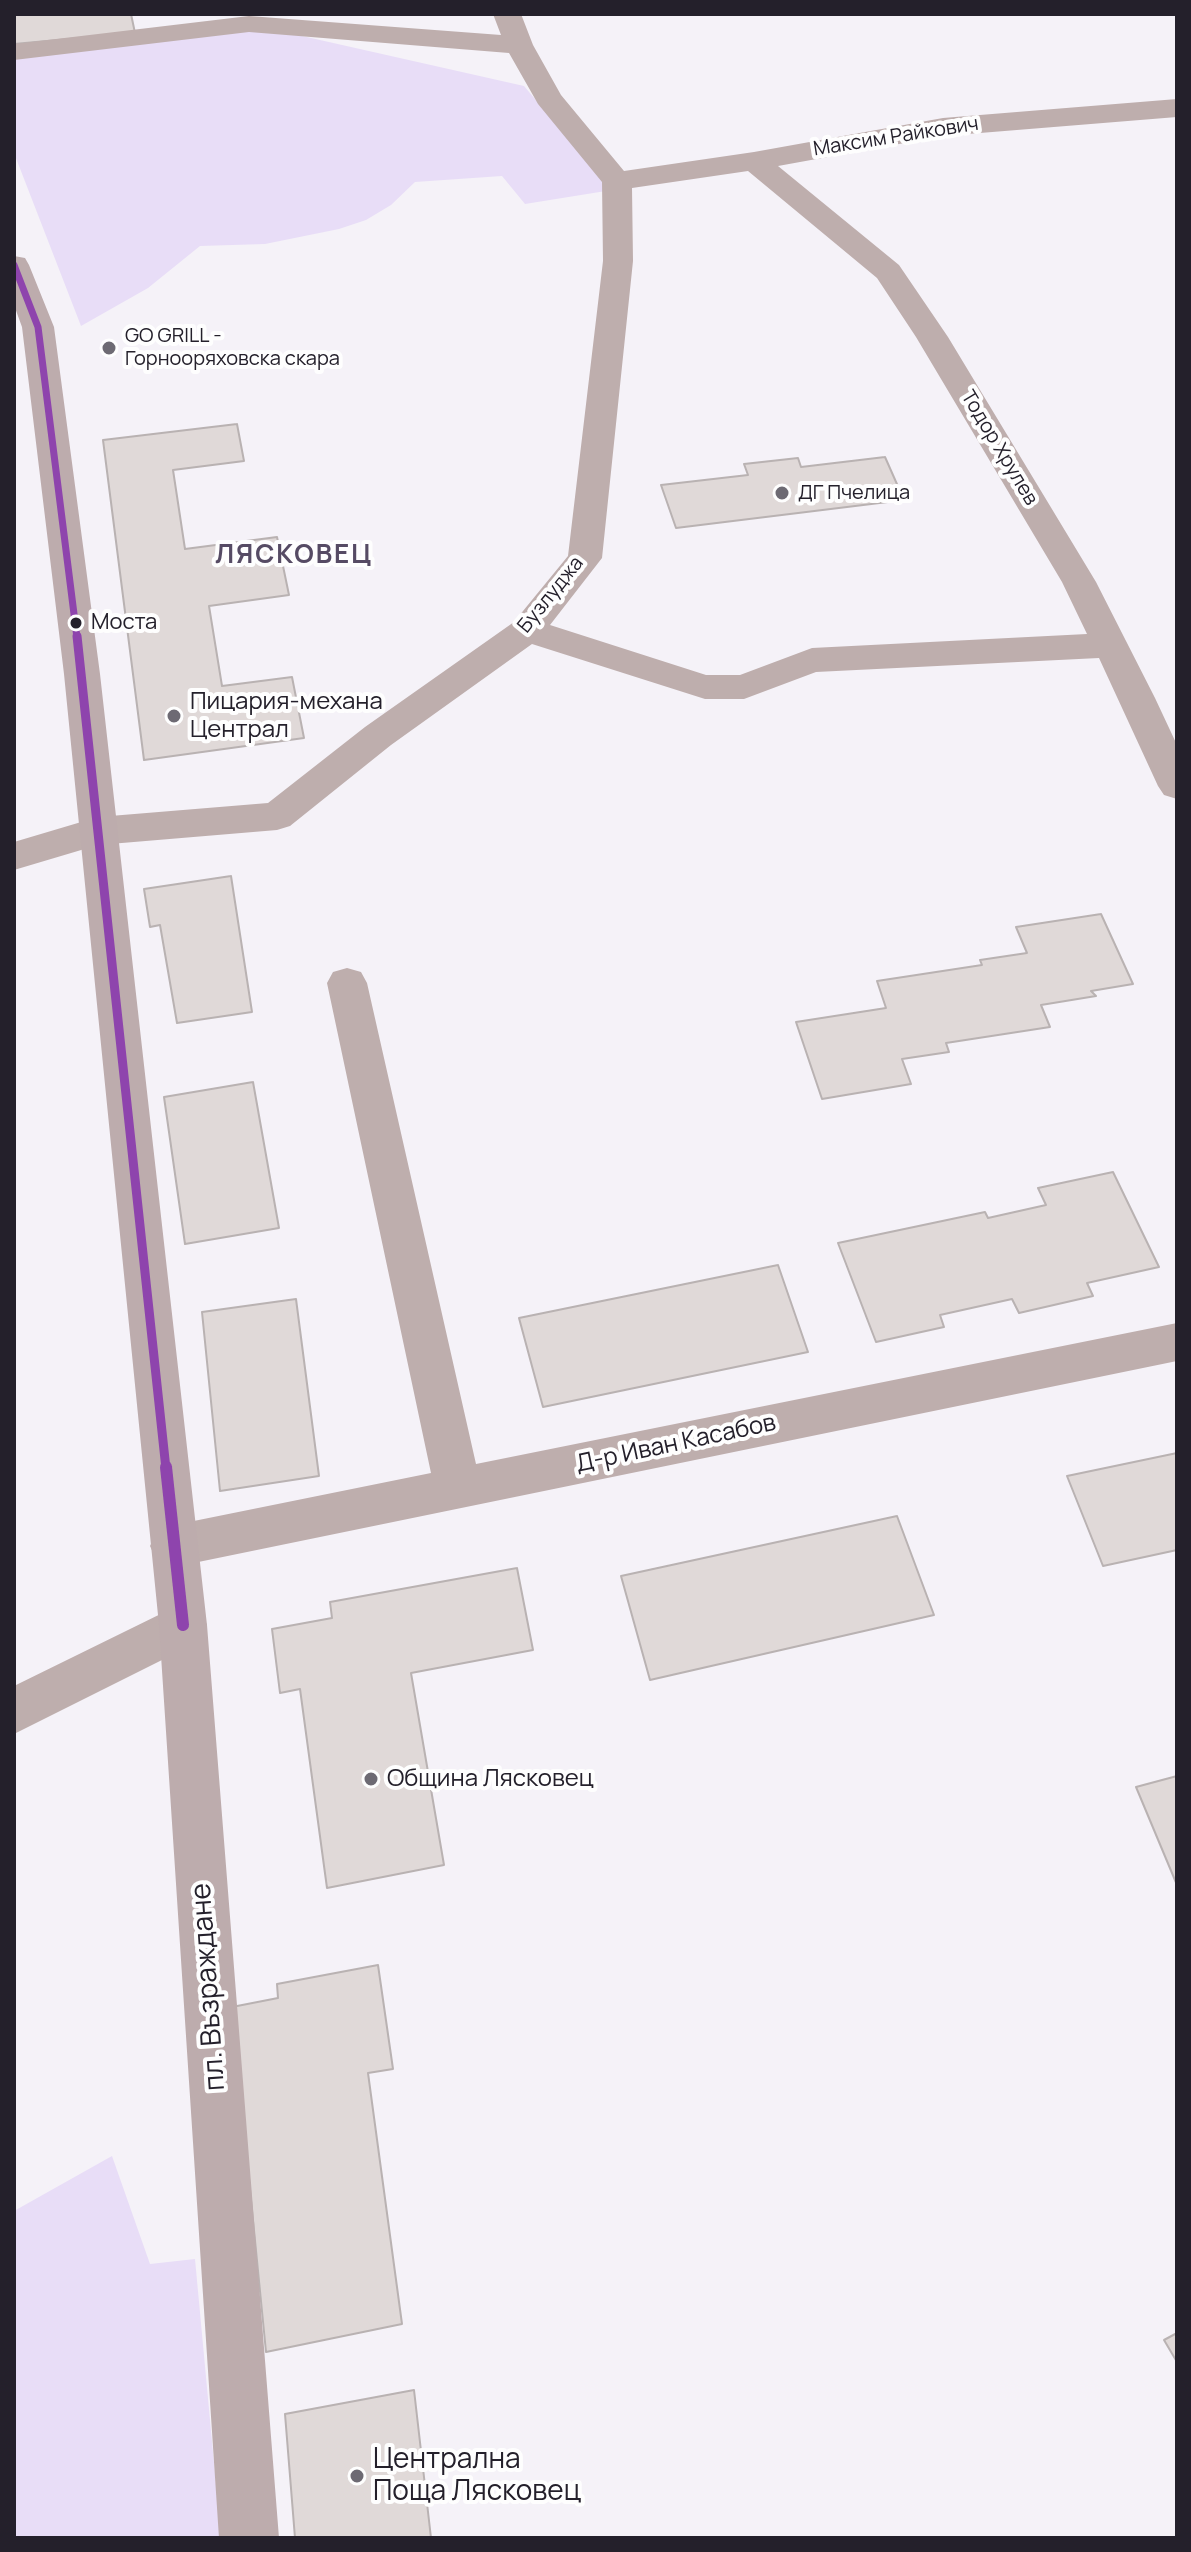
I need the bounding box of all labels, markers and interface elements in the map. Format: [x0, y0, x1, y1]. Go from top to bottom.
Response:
street label: Максим Райкович [812, 112, 980, 162]
place label: GO GRILL - Горнооряховска скара [125, 324, 340, 371]
marker: GO GRILL - Горнооряховска скара [100, 339, 118, 357]
street label: Тодор Хрулев [955, 386, 1043, 510]
place label: ДГ Пчелица [798, 481, 910, 505]
marker: ДГ Пчелица [773, 484, 791, 502]
district label: ЛЯСКОВЕЦ [215, 540, 373, 572]
street label: Бузлуджа [513, 552, 589, 638]
place label: Моста [91, 610, 157, 636]
marker: Моста [68, 615, 84, 631]
place label: Пицария-механа Централ [190, 688, 383, 744]
marker: Пицария-механа Централ [165, 707, 183, 725]
street label: Д-р Иван Касабов [573, 1409, 779, 1479]
place label: Община Лясковец [387, 1765, 594, 1793]
marker: Община Лясковец [362, 1770, 380, 1788]
street label: пл. Възраждане [185, 1882, 233, 2092]
place label: Централна Поща Лясковец [373, 2443, 581, 2509]
marker: Централна Поща Лясковец [348, 2467, 366, 2485]

